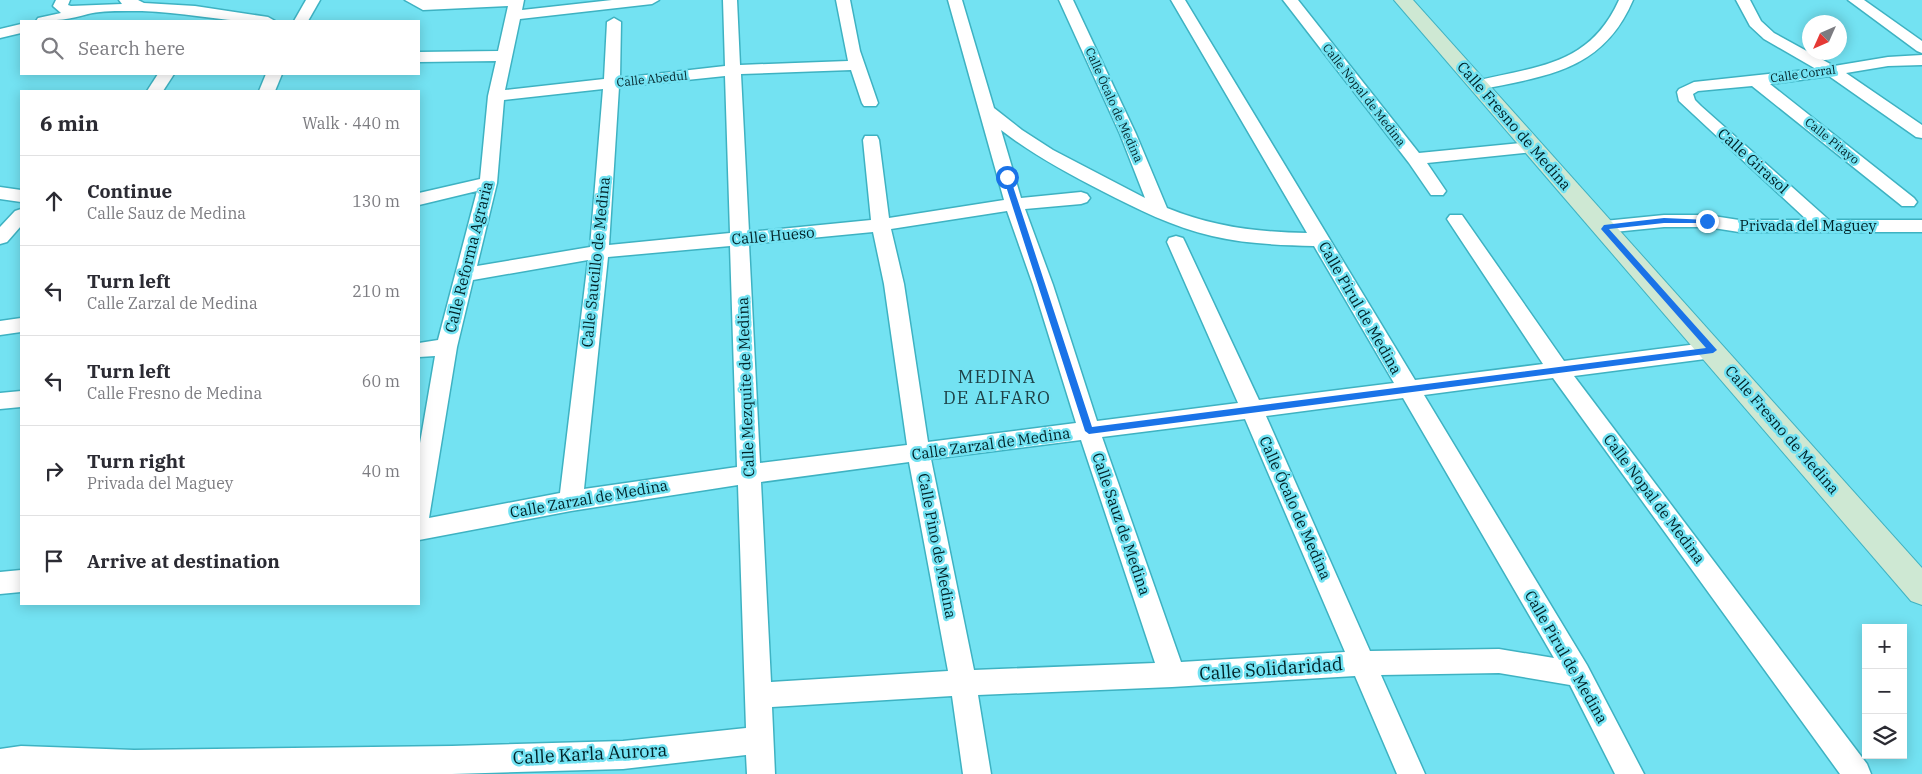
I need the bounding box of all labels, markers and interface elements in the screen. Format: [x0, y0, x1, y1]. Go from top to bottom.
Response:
north arrow [1802, 15, 1847, 60]
search box [20, 20, 420, 75]
icon: search [38, 34, 66, 62]
text: Search here [78, 36, 185, 60]
street label: Calle Nopal de Medina [1320, 40, 1409, 149]
street label: Calle Ócalo de Medina [1082, 45, 1147, 165]
street label: Calle Fresno de Medina [1453, 57, 1575, 194]
street label: Calle Corral [1769, 61, 1837, 86]
street label: Calle Abedul [616, 67, 688, 90]
text: 6 min [40, 109, 99, 137]
text: Walk · 440 m [302, 113, 400, 133]
street label: Calle Pitayo [1802, 114, 1863, 167]
street label: Calle Girasol [1714, 124, 1793, 197]
route start [996, 166, 1019, 189]
street label: Calle Saucillo de Medina [577, 176, 614, 348]
text: Continue [87, 179, 172, 203]
street label: Calle Reforma Agraria [441, 179, 497, 334]
icon: ahead [40, 187, 68, 215]
text: 130 m [352, 191, 400, 211]
text: Calle Sauz de Medina [87, 203, 246, 223]
route end [1696, 210, 1719, 233]
street label: Privada del Maguey [1739, 216, 1877, 235]
street label: Calle Hueso [731, 222, 815, 249]
street label: Calle Pirul de Medina [1315, 238, 1406, 378]
text: Turn left [87, 269, 170, 293]
icon: left [40, 277, 68, 305]
text: 210 m [352, 281, 400, 301]
text: Calle Zarzal de Medina [87, 293, 258, 313]
street label: Calle Mezquite de Medina [733, 297, 758, 477]
text: Turn left [87, 359, 170, 383]
street label: Calle Fresno de Medina [1721, 361, 1843, 498]
district label: MEDINA DE ALFARO [943, 365, 1051, 409]
icon: left [40, 367, 68, 395]
text: 60 m [362, 371, 400, 391]
text: Calle Fresno de Medina [87, 383, 262, 403]
street label: Calle Zarzal de Medina [910, 423, 1071, 464]
street label: Calle Nopal de Medina [1599, 430, 1709, 567]
street label: Calle Ócalo de Medina [1255, 433, 1336, 582]
text: Turn right [87, 449, 185, 473]
street label: Calle Sauz de Medina [1088, 450, 1155, 597]
icon: right [40, 457, 68, 485]
text: 40 m [362, 461, 400, 481]
street label: Calle Pino de Medina [914, 472, 961, 620]
text: Privada del Maguey [87, 473, 233, 493]
street label: Calle Zarzal de Medina [508, 475, 669, 522]
icon: arrive [40, 547, 68, 575]
text: Arrive at destination [87, 549, 280, 573]
street label: Calle Pirul de Medina [1521, 587, 1612, 727]
map controls [1862, 624, 1907, 759]
button: + [1862, 624, 1907, 669]
street label: Calle Solidaridad [1198, 652, 1344, 685]
button: − [1862, 669, 1907, 714]
button: layers [1862, 714, 1907, 759]
street label: Calle Karla Aurora [512, 738, 668, 769]

